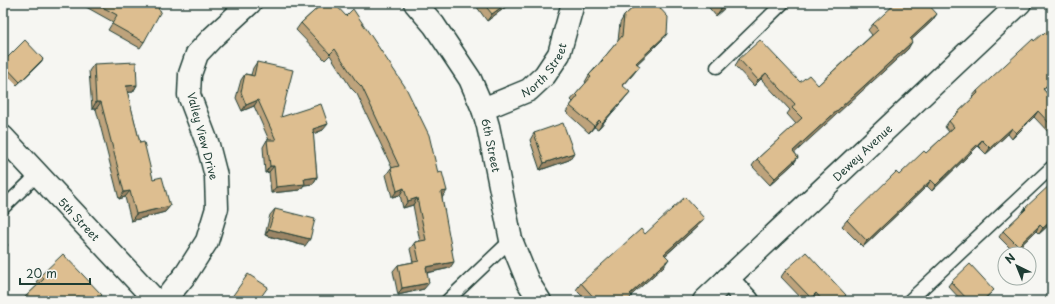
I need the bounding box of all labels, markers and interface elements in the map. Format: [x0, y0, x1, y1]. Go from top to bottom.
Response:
street label: North Street [518, 40, 570, 101]
street label: Valley View Drive [183, 90, 223, 182]
street label: 6th Street [478, 116, 506, 174]
street label: Dewey Avenue [828, 120, 895, 184]
street label: 5th Street [55, 193, 104, 245]
north arrow [997, 246, 1037, 286]
text: N [1001, 249, 1019, 268]
scale bar [20, 260, 90, 286]
text: 20 m [26, 264, 57, 282]

